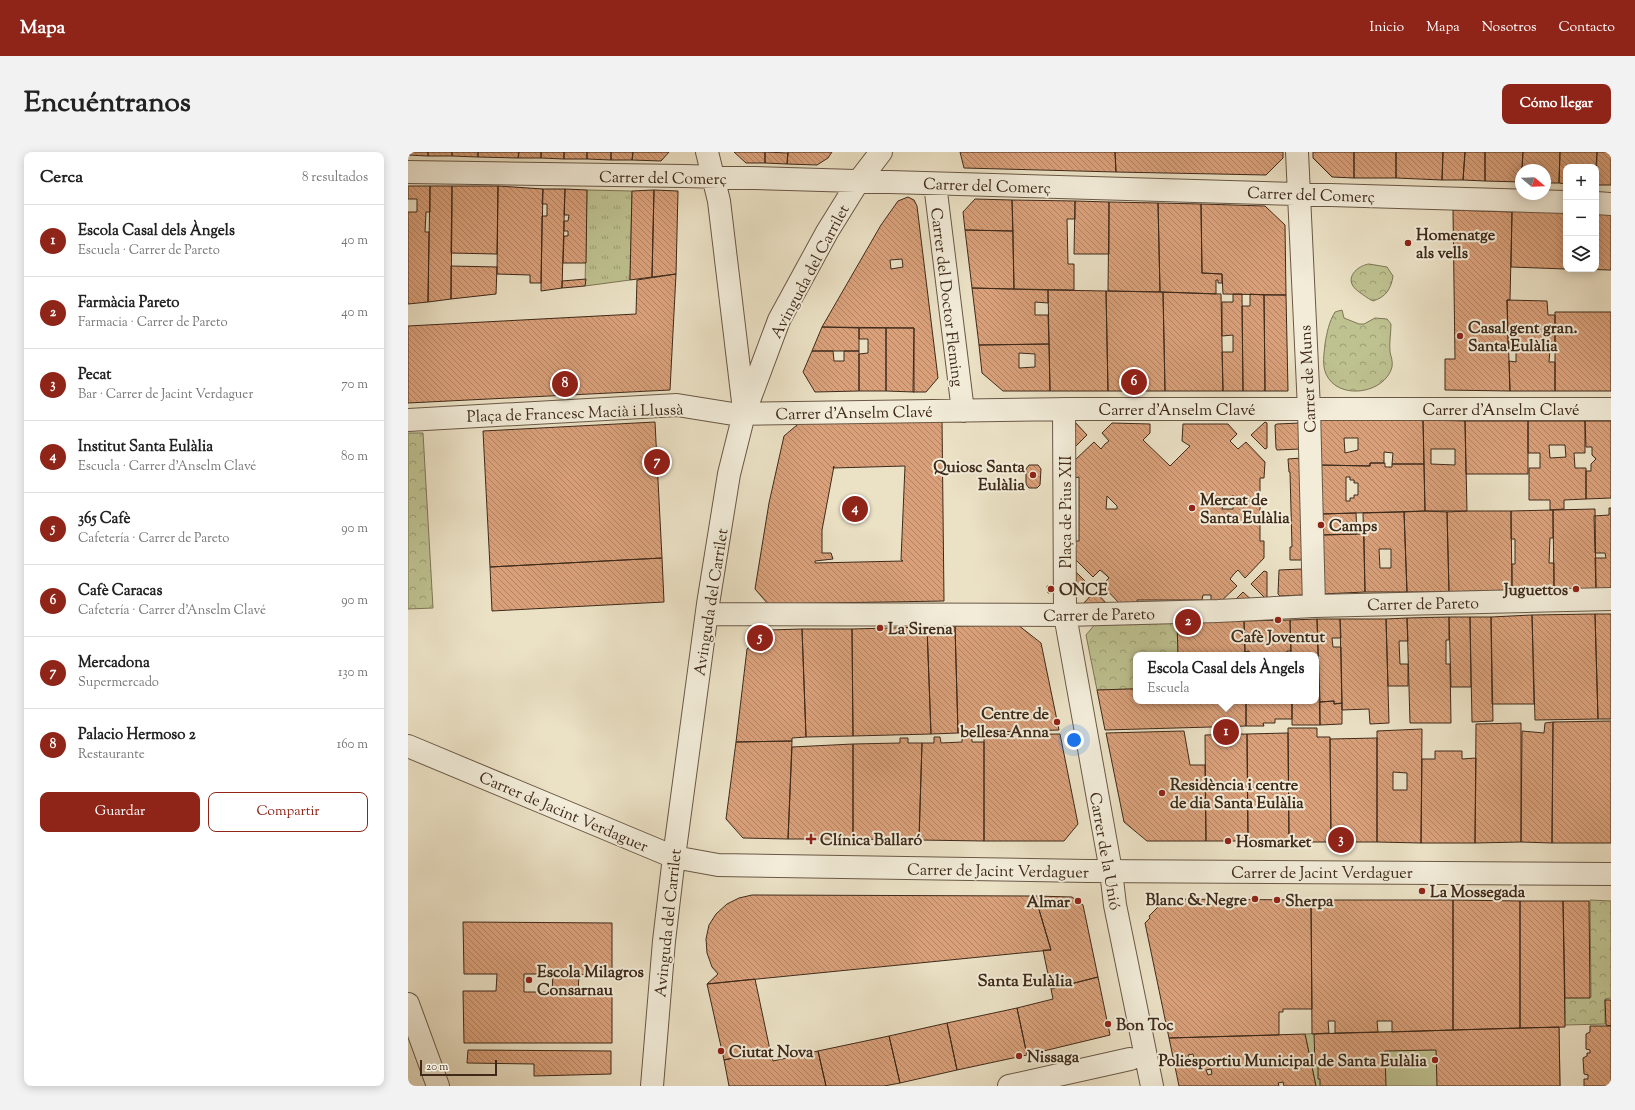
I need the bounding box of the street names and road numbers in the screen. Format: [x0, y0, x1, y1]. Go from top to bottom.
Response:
street label: Carrer del Comerç [599, 167, 727, 192]
street label: Carrer del Comerç [923, 174, 1051, 201]
street label: Carrer del Comerç [1247, 183, 1375, 210]
street label: Avinguda del Carrilet [766, 201, 857, 343]
street label: Carrer del Doctor Fleming [923, 206, 968, 388]
street label: Carrer de Muns [1295, 324, 1324, 433]
street label: Plaça de Francesc Macià i Llussà [466, 399, 684, 430]
street label: Carrer d'Anselm Clavé [1098, 400, 1256, 423]
street label: Carrer d'Anselm Clavé [1422, 400, 1580, 423]
street label: Carrer d'Anselm Clavé [775, 402, 933, 427]
street label: Plaça de Pius XII [1056, 455, 1079, 569]
street label: Avinguda del Carrilet [689, 527, 736, 678]
street label: Carrer de Pareto [1367, 593, 1479, 618]
street label: Carrer de Pareto [1043, 604, 1155, 629]
street label: Carrer de Jacint Verdaguer [475, 767, 651, 859]
street label: Carrer de la Unió [1082, 791, 1125, 912]
street label: Avinguda del Carrilet [650, 848, 689, 998]
street label: Carrer de Jacint Verdaguer [907, 859, 1089, 886]
street label: Carrer de Jacint Verdaguer [1231, 863, 1413, 886]

